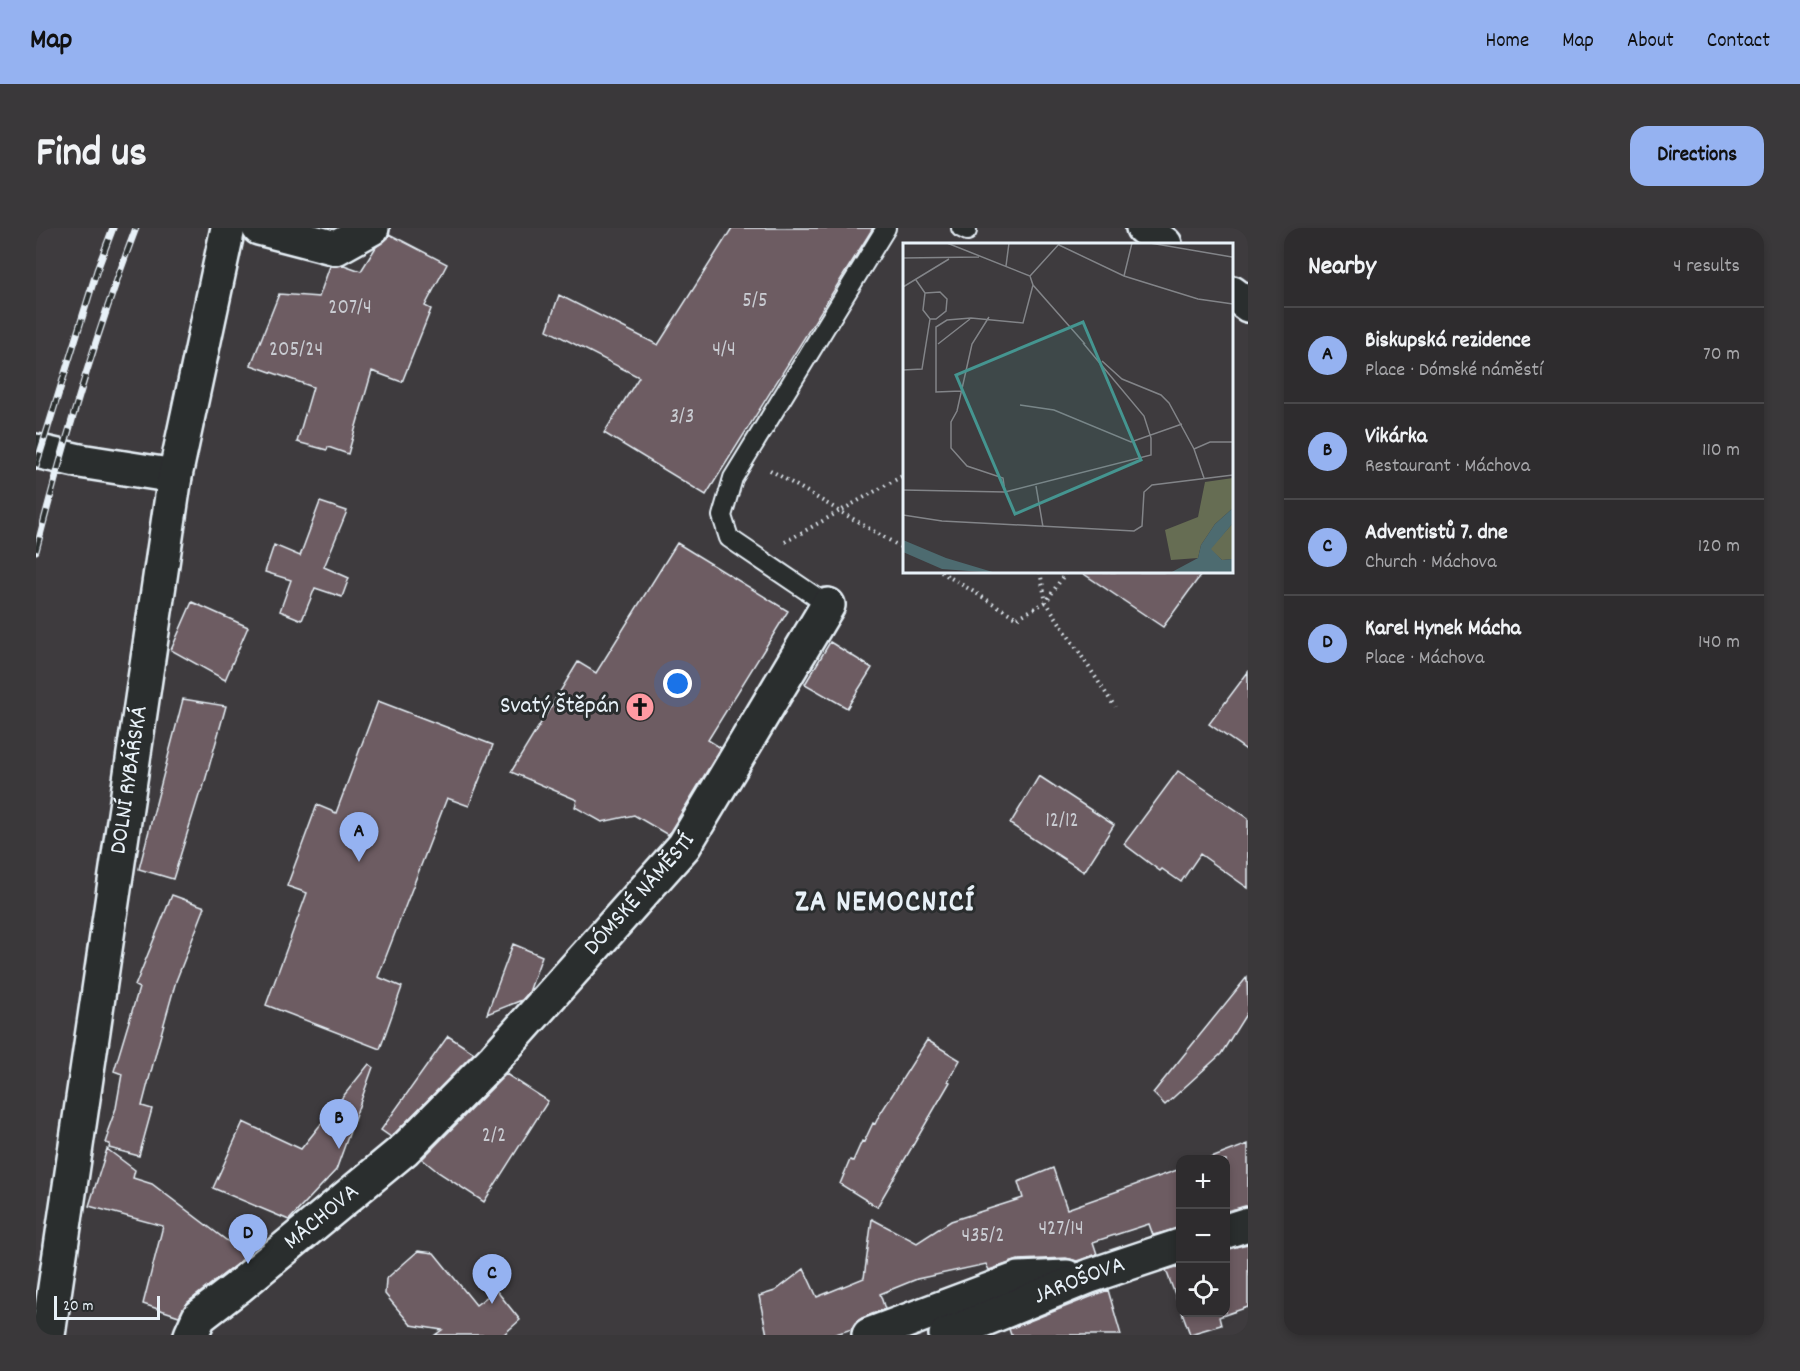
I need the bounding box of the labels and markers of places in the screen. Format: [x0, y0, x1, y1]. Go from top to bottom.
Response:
place label: Svatý Štěpán [500, 690, 619, 724]
church icon: Svatý Štěpán [624, 691, 656, 723]
pin: A [340, 812, 378, 862]
pin: B [320, 1100, 358, 1149]
pin: D [228, 1214, 268, 1264]
pin: C [472, 1254, 512, 1304]

